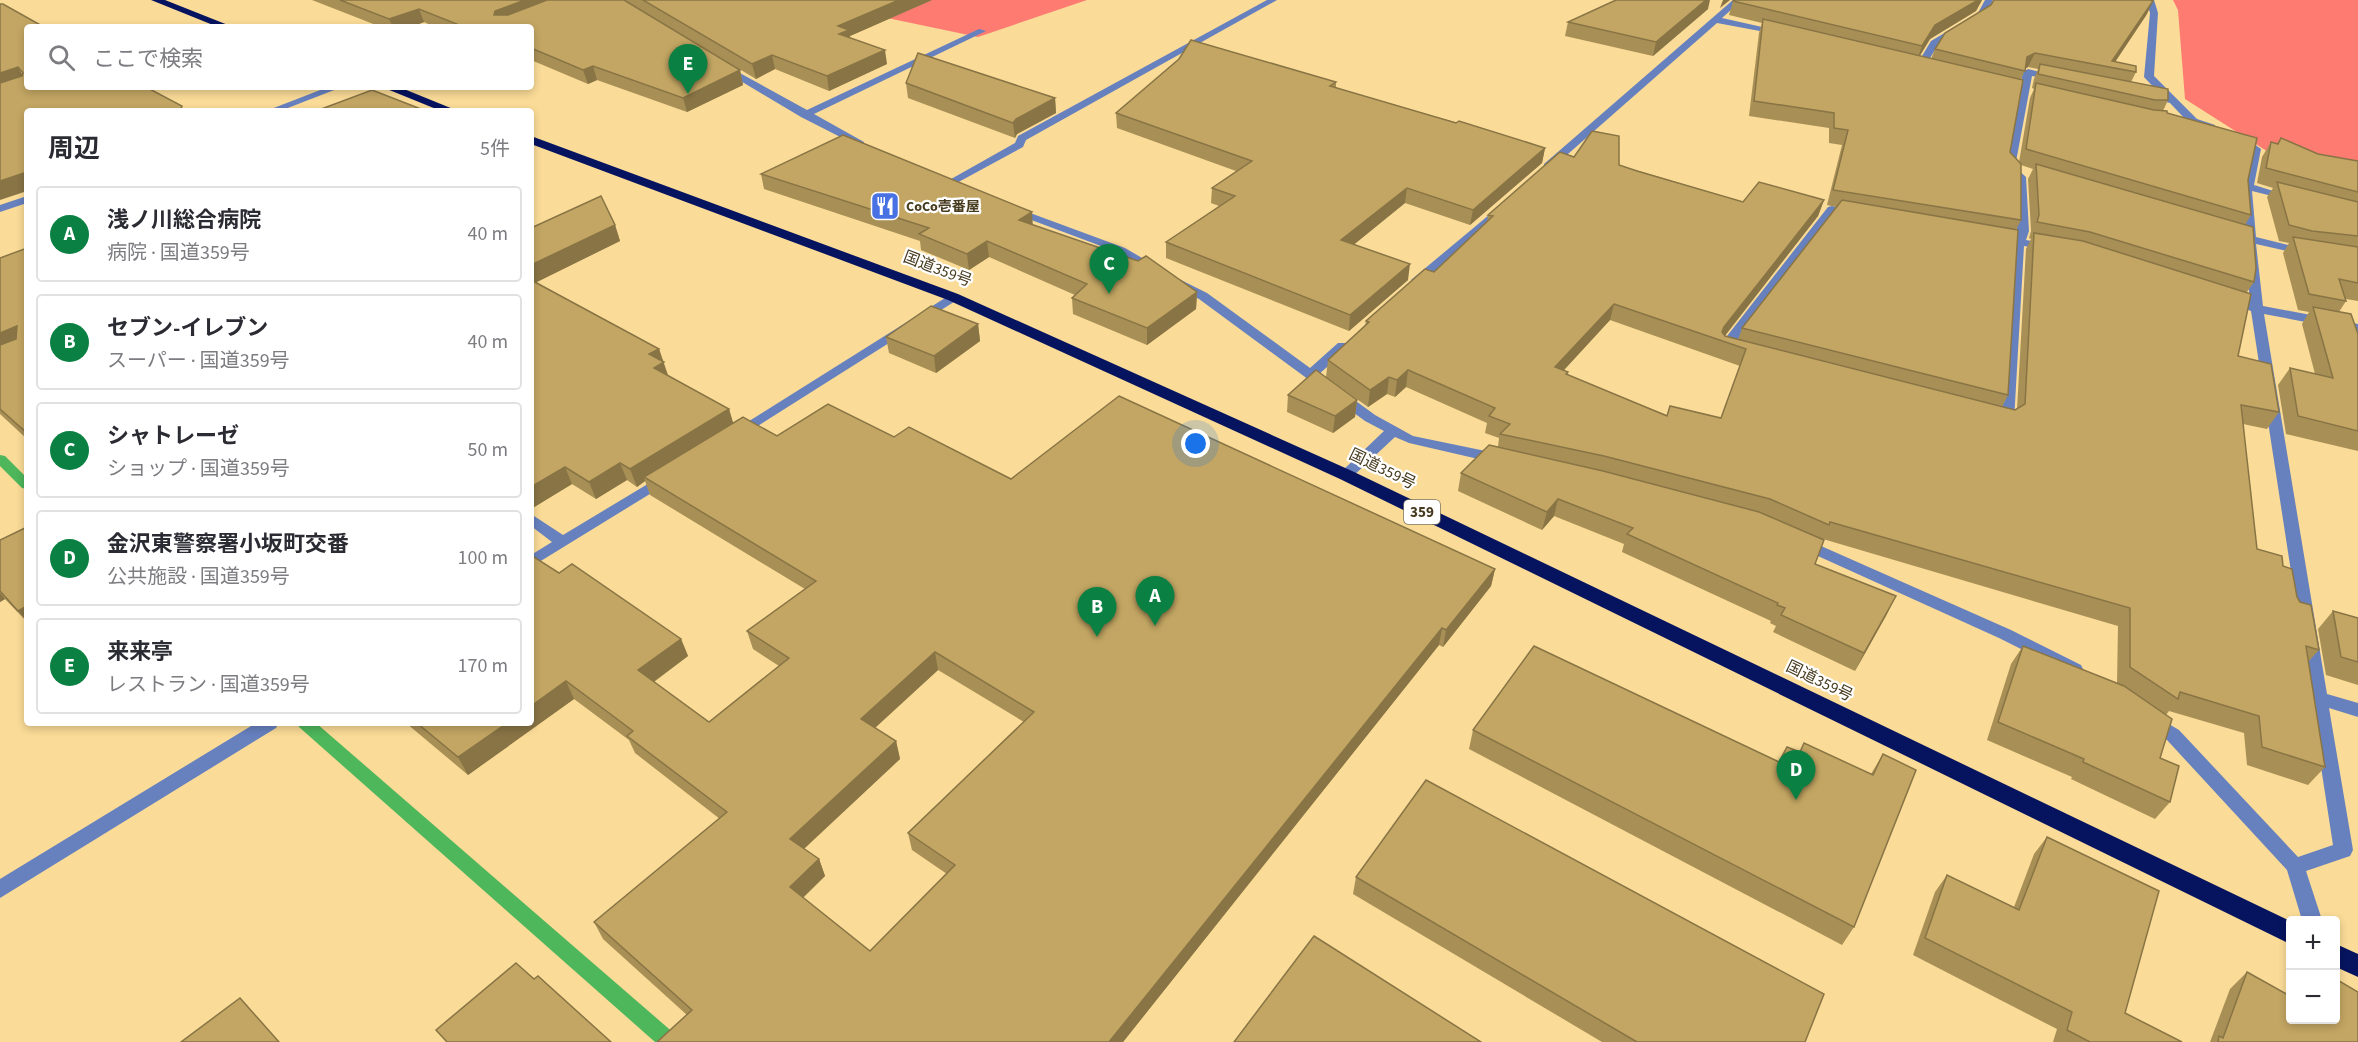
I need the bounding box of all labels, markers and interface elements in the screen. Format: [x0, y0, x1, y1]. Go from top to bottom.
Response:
search box [24, 24, 534, 90]
icon: search [45, 41, 78, 74]
text: ここで検索 [93, 43, 203, 75]
pin: E [668, 44, 708, 94]
text: 周辺 [48, 130, 100, 167]
text: 5件 [480, 135, 510, 163]
restaurant icon: CoCo壱番屋 [869, 190, 901, 222]
place label: CoCo壱番屋 [906, 197, 980, 217]
text: 浅ノ川総合病院 [107, 204, 261, 236]
text: A [64, 220, 75, 248]
text: 40 m [468, 220, 508, 248]
text: 病院 · 国道359号 [107, 239, 250, 267]
pin: C [1090, 244, 1128, 294]
street label: 国道359号 [900, 246, 975, 292]
text: セブン-イレブン [107, 312, 268, 344]
text: B [63, 328, 76, 356]
text: 40 m [468, 328, 508, 356]
text: スーパー · 国道359号 [107, 347, 290, 375]
text: シャトレーゼ [107, 420, 239, 452]
your location [1181, 429, 1210, 458]
text: C [64, 436, 75, 464]
text: 50 m [468, 436, 508, 464]
street label: 国道359号 [1345, 443, 1420, 495]
text: ショップ · 国道359号 [107, 455, 290, 483]
road number: 359 [1404, 500, 1440, 524]
text: 金沢東警察署小坂町交番 [107, 528, 349, 560]
text: D [63, 544, 76, 572]
text: 100 m [458, 544, 508, 572]
text: 公共施設 · 国道359号 [107, 563, 290, 591]
pin: A [1136, 576, 1174, 626]
pin: B [1078, 588, 1116, 637]
text: 来来亭 [107, 636, 173, 668]
text: E [64, 652, 75, 680]
text: 170 m [458, 652, 508, 680]
street label: 国道359号 [1782, 655, 1857, 707]
text: レストラン · 国道359号 [107, 671, 310, 699]
pin: D [1776, 750, 1816, 800]
map controls [2286, 916, 2340, 1024]
button: + [2286, 916, 2340, 970]
button: − [2286, 970, 2340, 1024]

